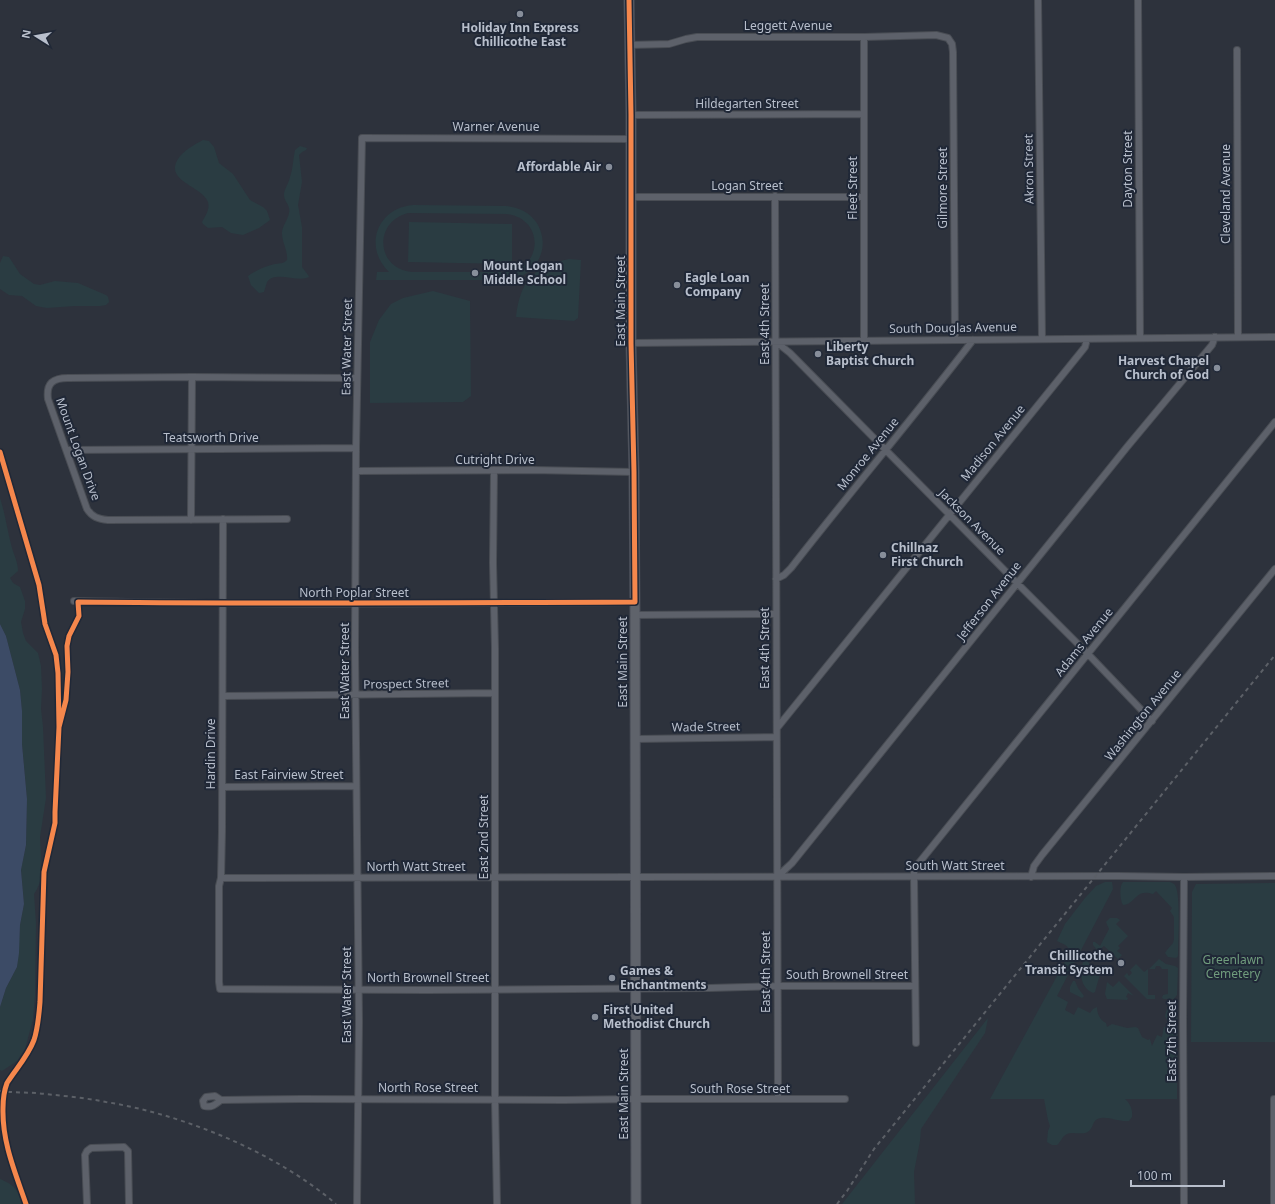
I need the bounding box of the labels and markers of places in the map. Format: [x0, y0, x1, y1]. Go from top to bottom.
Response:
marker: Holiday Inn Express Chillicothe East [515, 9, 525, 19]
place label: Holiday Inn Express Chillicothe East [461, 19, 579, 50]
place label: Affordable Air [517, 158, 602, 175]
marker: Affordable Air [604, 162, 614, 172]
place label: Mount Logan Middle School [483, 257, 566, 288]
marker: Mount Logan Middle School [470, 268, 480, 278]
place label: Eagle Loan Company [685, 269, 750, 300]
marker: Eagle Loan Company [672, 280, 682, 290]
place label: Liberty Baptist Church [826, 338, 914, 369]
marker: Liberty Baptist Church [813, 349, 823, 359]
place label: Harvest Chapel Church of God [1118, 352, 1209, 383]
marker: Harvest Chapel Church of God [1212, 363, 1222, 373]
place label: Chillnaz First Church [891, 539, 963, 570]
marker: Chillnaz First Church [878, 550, 888, 560]
place label: Chillicothe Transit System [1025, 947, 1113, 978]
marker: Chillicothe Transit System [1116, 958, 1126, 968]
place label: Games & Enchantments [620, 962, 707, 993]
marker: Games & Enchantments [607, 973, 617, 983]
place label: First United Methodist Church [603, 1001, 710, 1032]
marker: First United Methodist Church [590, 1012, 600, 1022]

